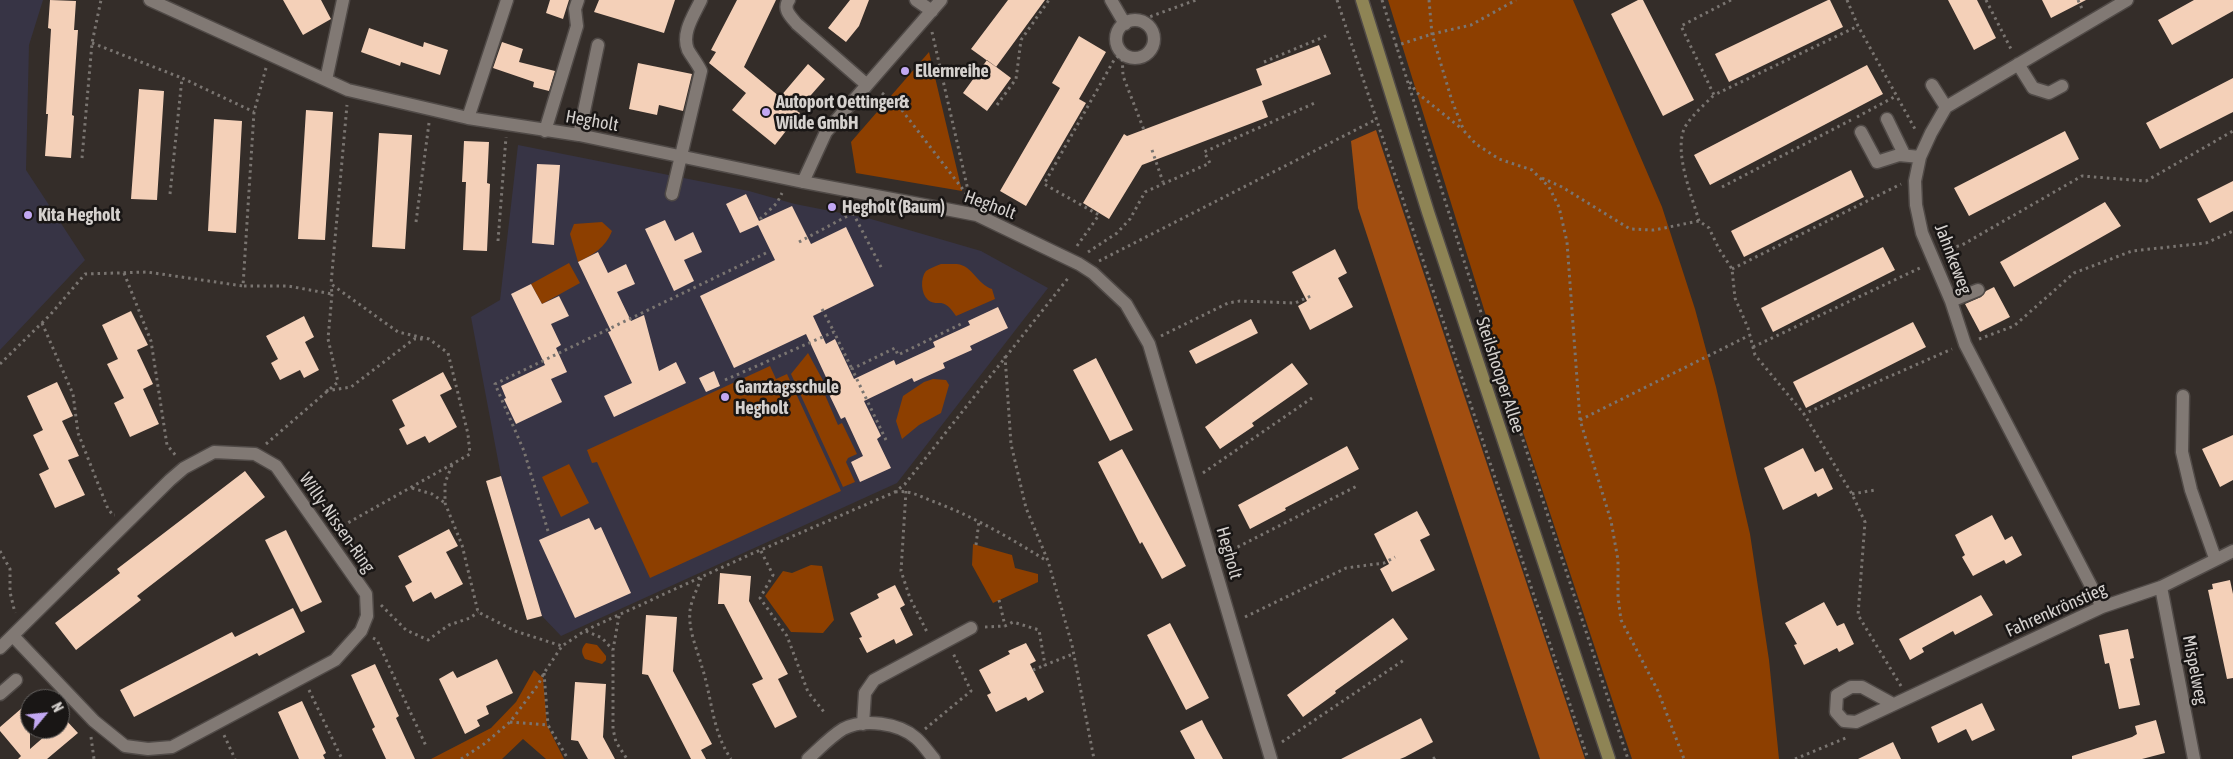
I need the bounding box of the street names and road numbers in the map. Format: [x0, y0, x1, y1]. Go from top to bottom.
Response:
street label: Hegholt [564, 106, 620, 136]
street label: Hegholt [961, 186, 1019, 224]
street label: Jahnkeweg [1930, 221, 1976, 297]
street label: Steilshooper Allee [1471, 314, 1529, 436]
street label: Willy-Nissen-Ring [295, 469, 379, 577]
street label: Hegholt [1211, 524, 1247, 582]
street label: Fahrenkrönstieg [2002, 578, 2110, 642]
street label: Mispelweg [2178, 633, 2212, 707]

